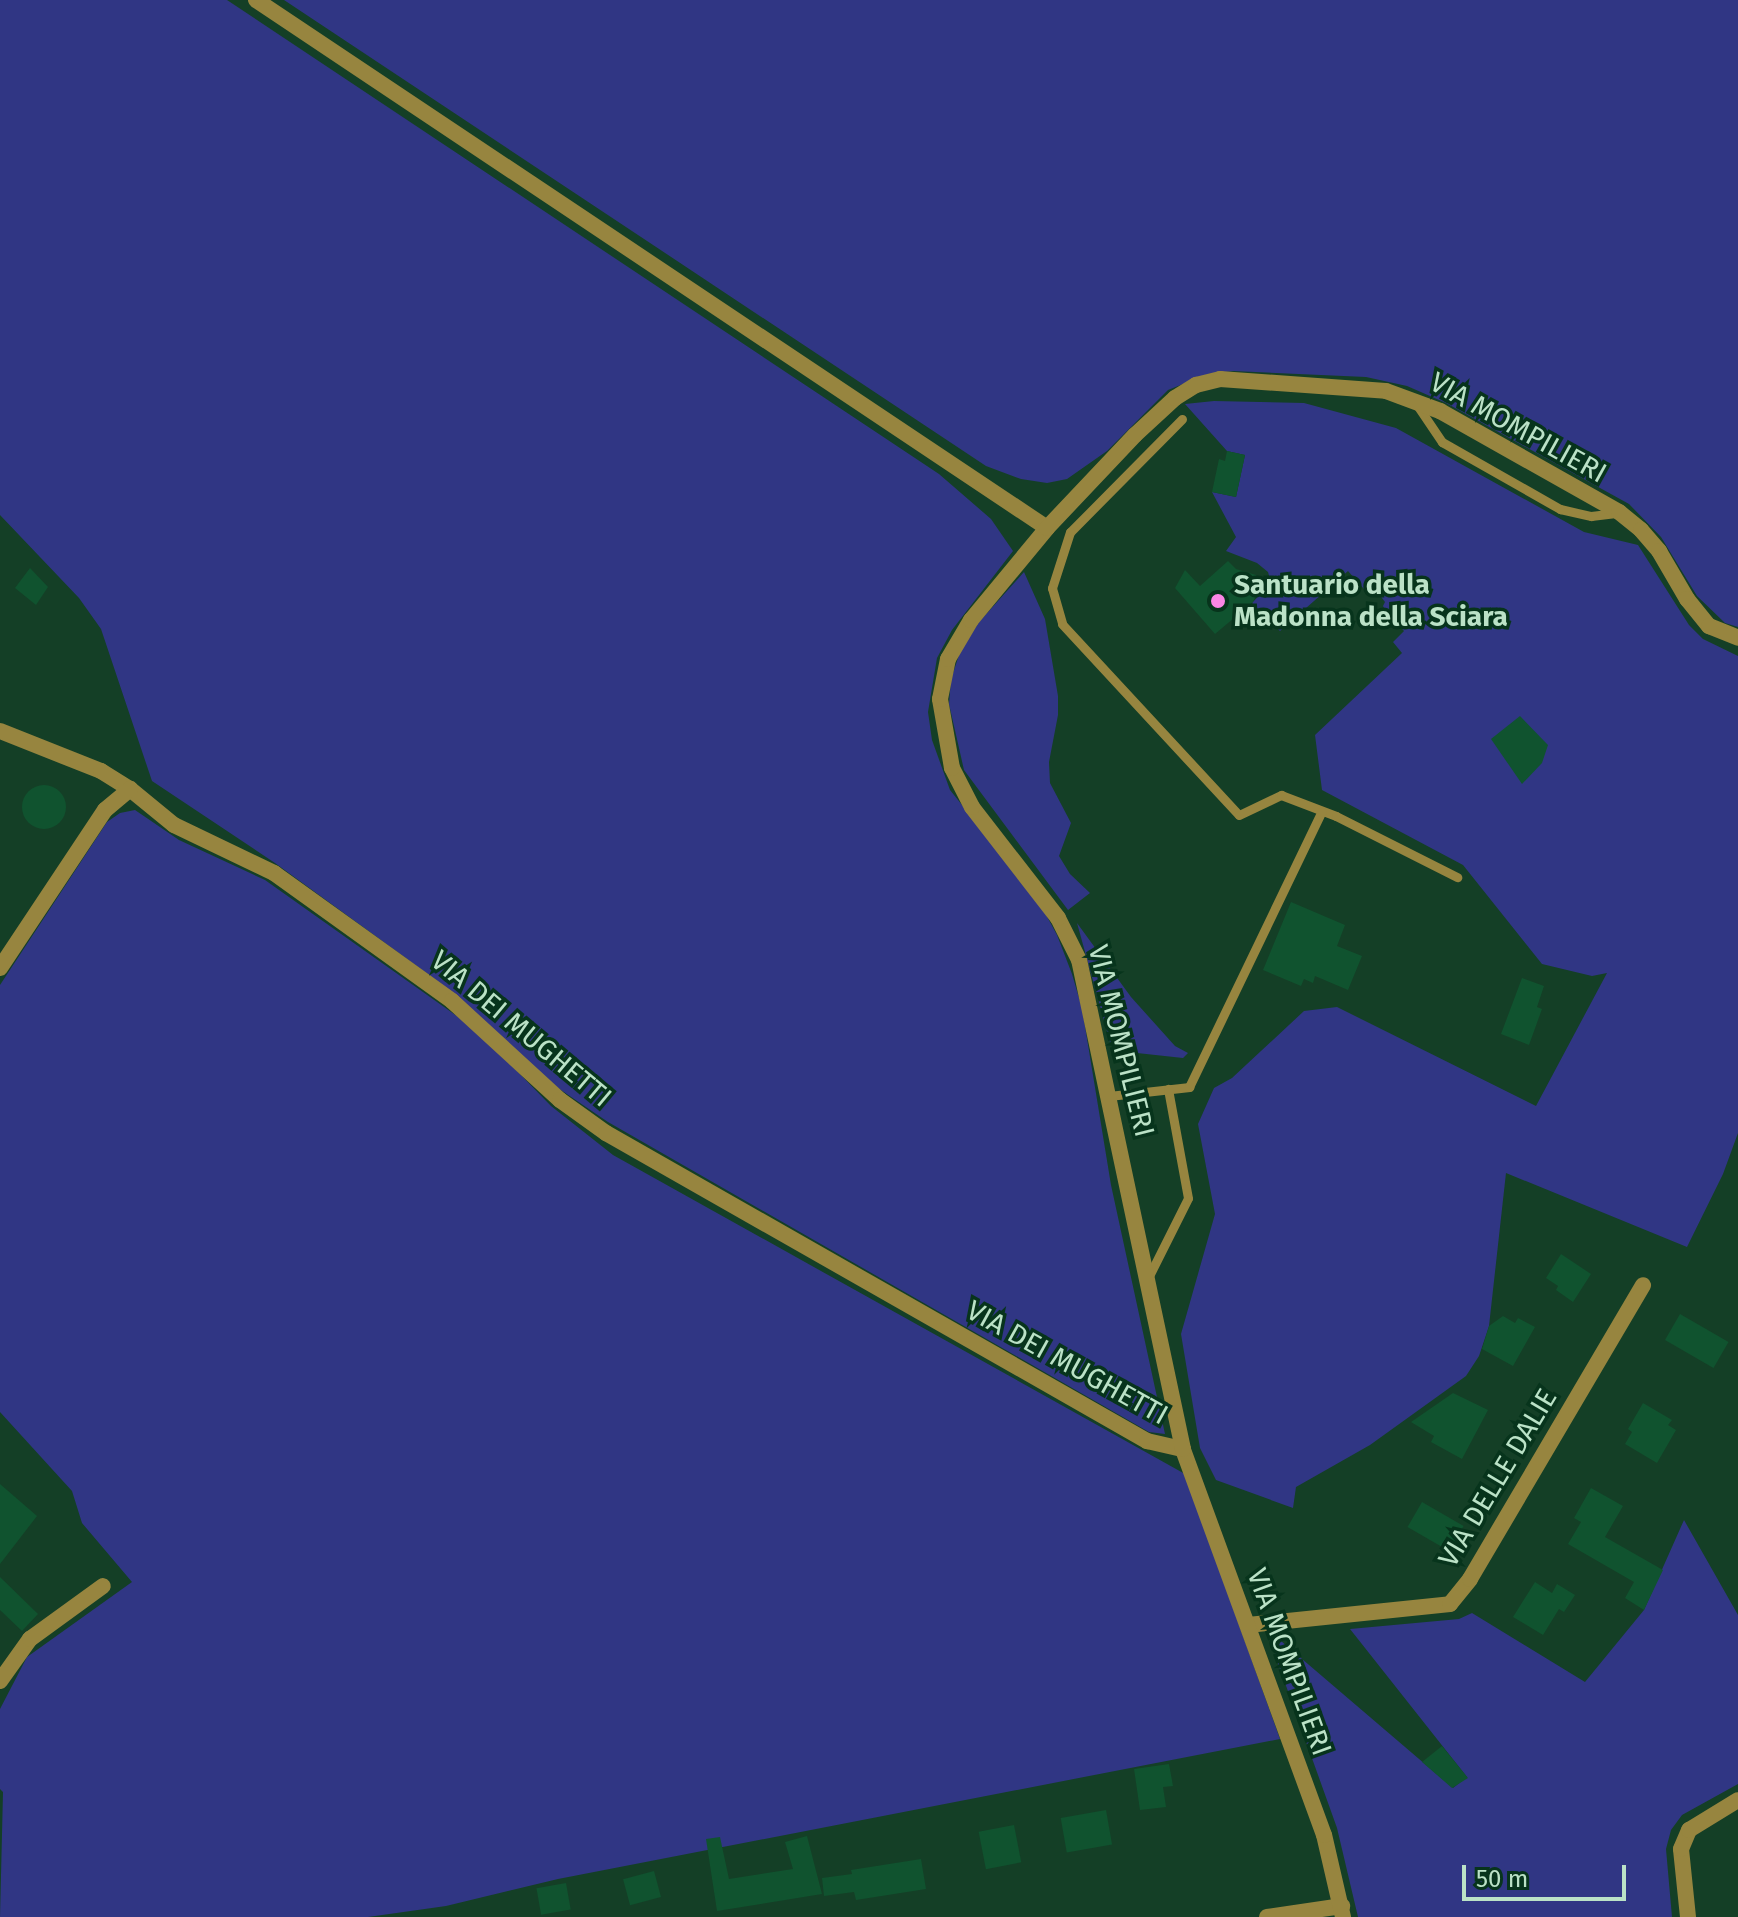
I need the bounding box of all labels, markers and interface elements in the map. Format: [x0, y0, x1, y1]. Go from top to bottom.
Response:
street label: VIA MOMPILIERI [1424, 366, 1612, 490]
place label: Santuario della Madonna della Sciara [1234, 568, 1508, 634]
marker: Santuario della Madonna della Sciara [1209, 592, 1227, 610]
street label: VIA MOMPILIERI [1081, 942, 1161, 1140]
street label: VIA DEI MUGHETTI [424, 944, 618, 1114]
street label: VIA DEI MUGHETTI [960, 1294, 1174, 1432]
street label: VIA DELLE DALIE [1432, 1383, 1564, 1573]
street label: VIA MOMPILIERI [1240, 1564, 1338, 1760]
scale bar [1466, 1849, 1630, 1899]
text: 50 m [1476, 1865, 1528, 1893]

